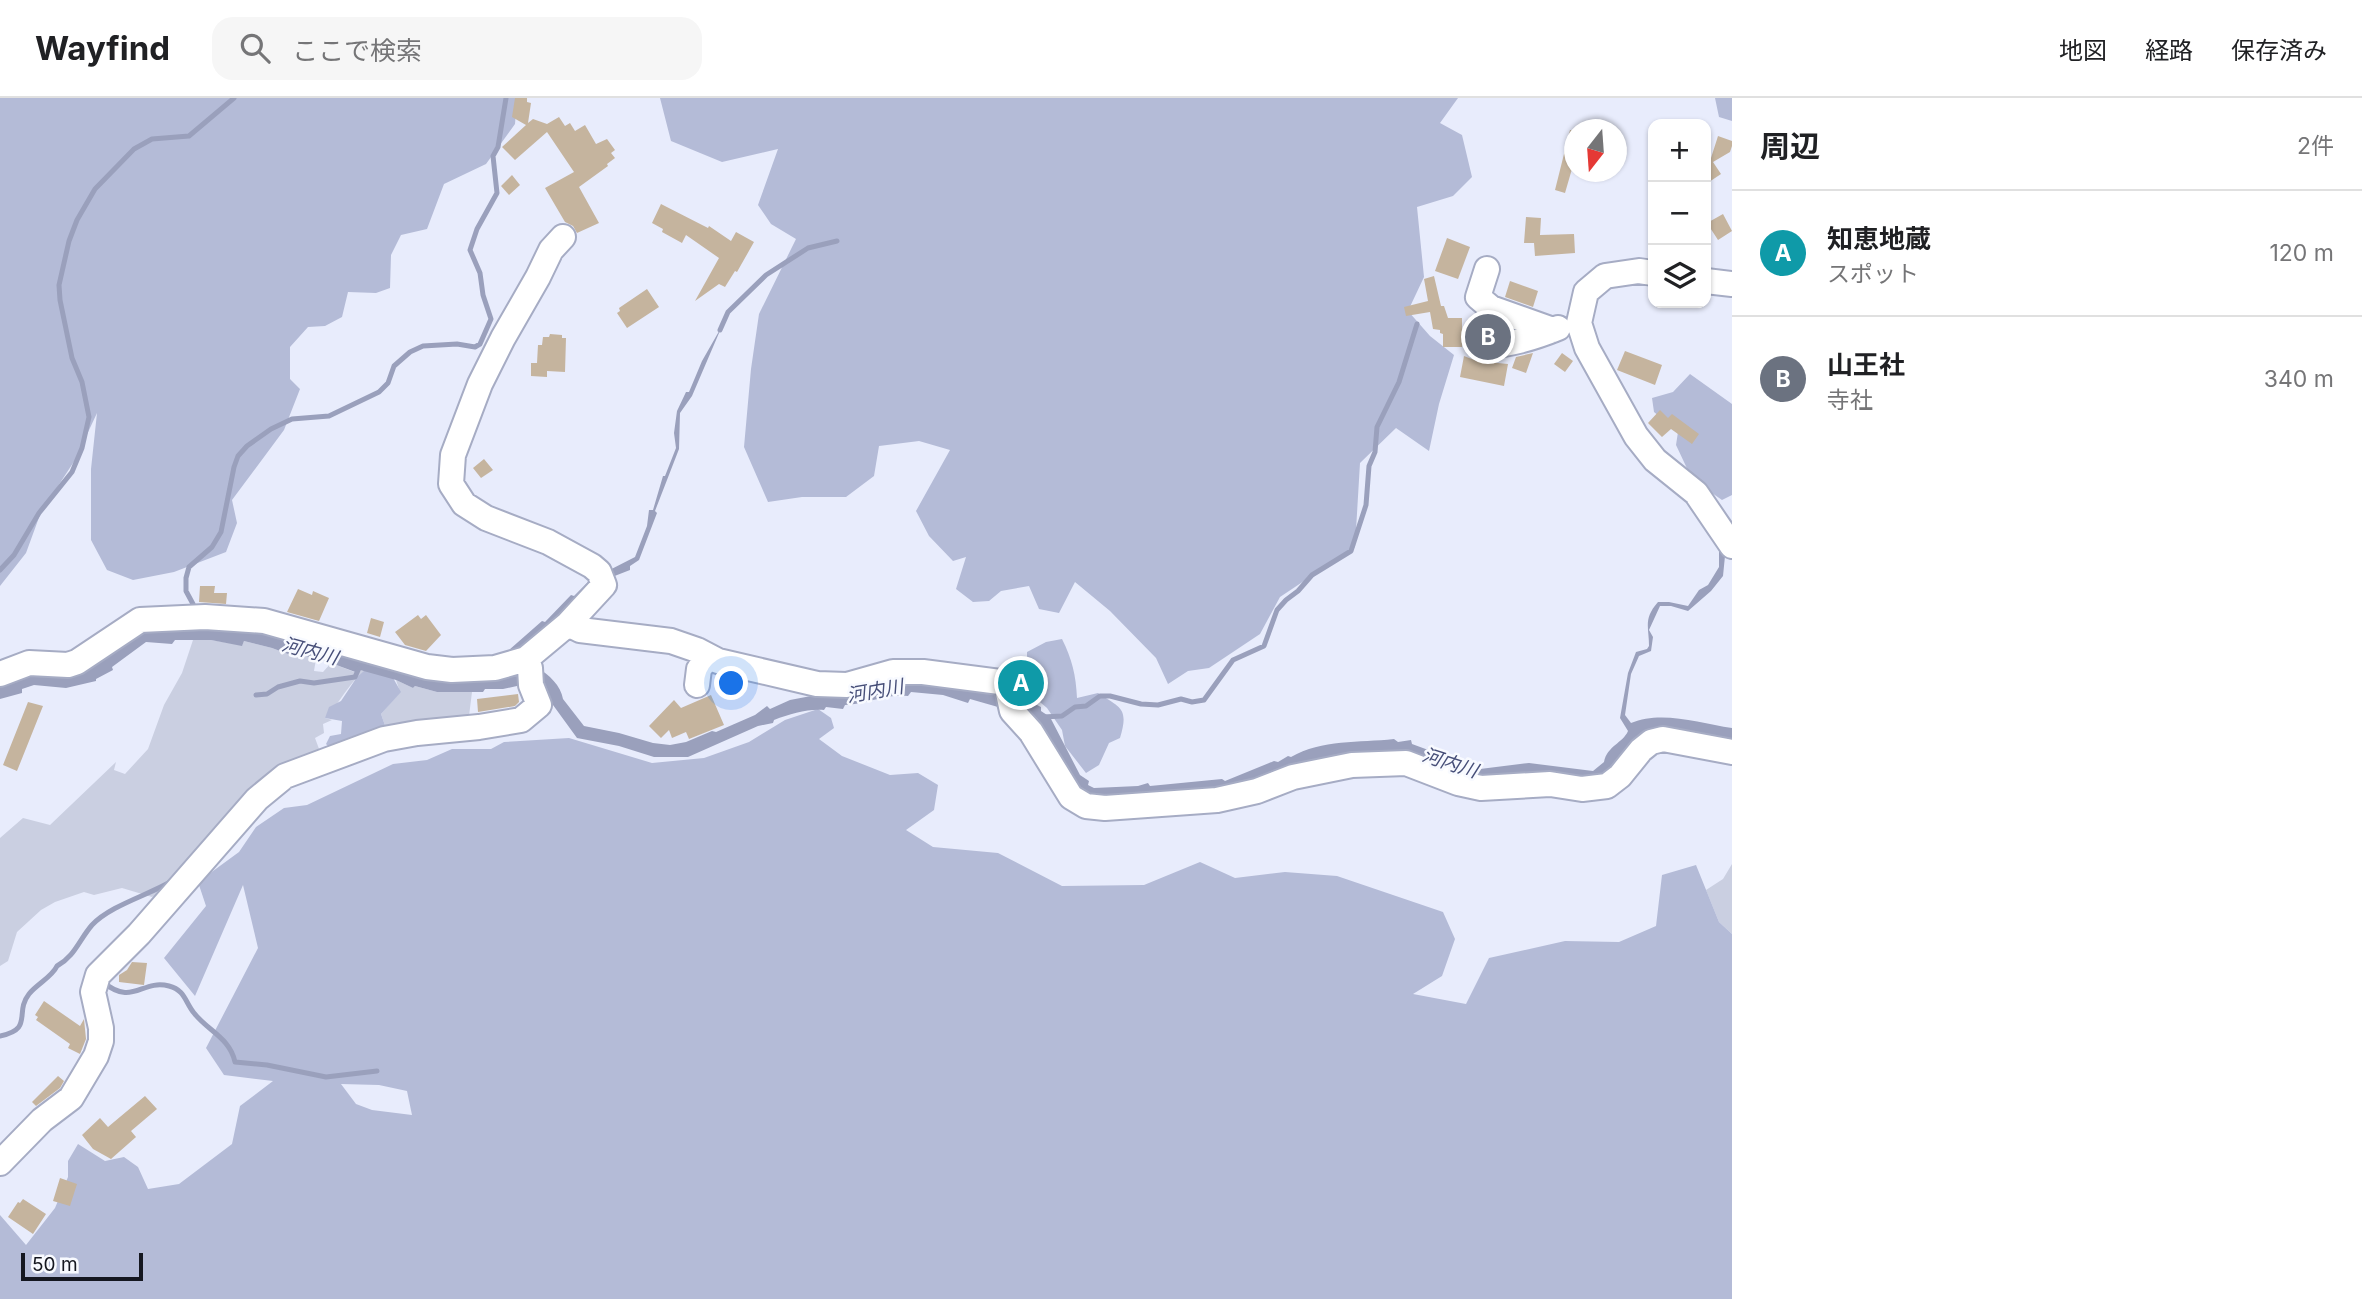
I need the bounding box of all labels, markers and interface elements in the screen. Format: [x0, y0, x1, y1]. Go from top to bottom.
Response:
search box [212, 17, 702, 80]
text: Wayfind [35, 28, 170, 68]
icon: search [236, 29, 274, 67]
text: ここで検索 [292, 35, 422, 66]
text: 地図 [2059, 36, 2107, 65]
text: 経路 [2145, 36, 2193, 65]
text: 保存済み [2231, 36, 2327, 65]
north arrow [1564, 119, 1627, 182]
map controls [1648, 119, 1711, 308]
button: + [1648, 119, 1711, 182]
text: 周辺 [1760, 128, 1820, 164]
text: 2件 [2297, 132, 2334, 160]
button: − [1648, 182, 1711, 245]
text: 知恵地蔵 [1827, 223, 1931, 254]
text: A [1774, 239, 1792, 267]
text: 120 m [2269, 239, 2334, 267]
button: layers [1648, 245, 1711, 308]
text: スポット [1827, 260, 1919, 288]
pin: B [1465, 311, 1511, 363]
text: 山王社 [1827, 349, 1905, 380]
text: B [1775, 365, 1791, 393]
text: 340 m [2264, 365, 2334, 393]
text: 寺社 [1827, 386, 1873, 414]
water label: 河内川 [279, 633, 342, 670]
pin: A [998, 657, 1044, 709]
your location [714, 666, 748, 700]
water label: 河内川 [845, 674, 907, 707]
water label: 河内川 [1419, 743, 1483, 783]
scale bar [21, 1250, 144, 1282]
text: 50 m [32, 1253, 78, 1276]

